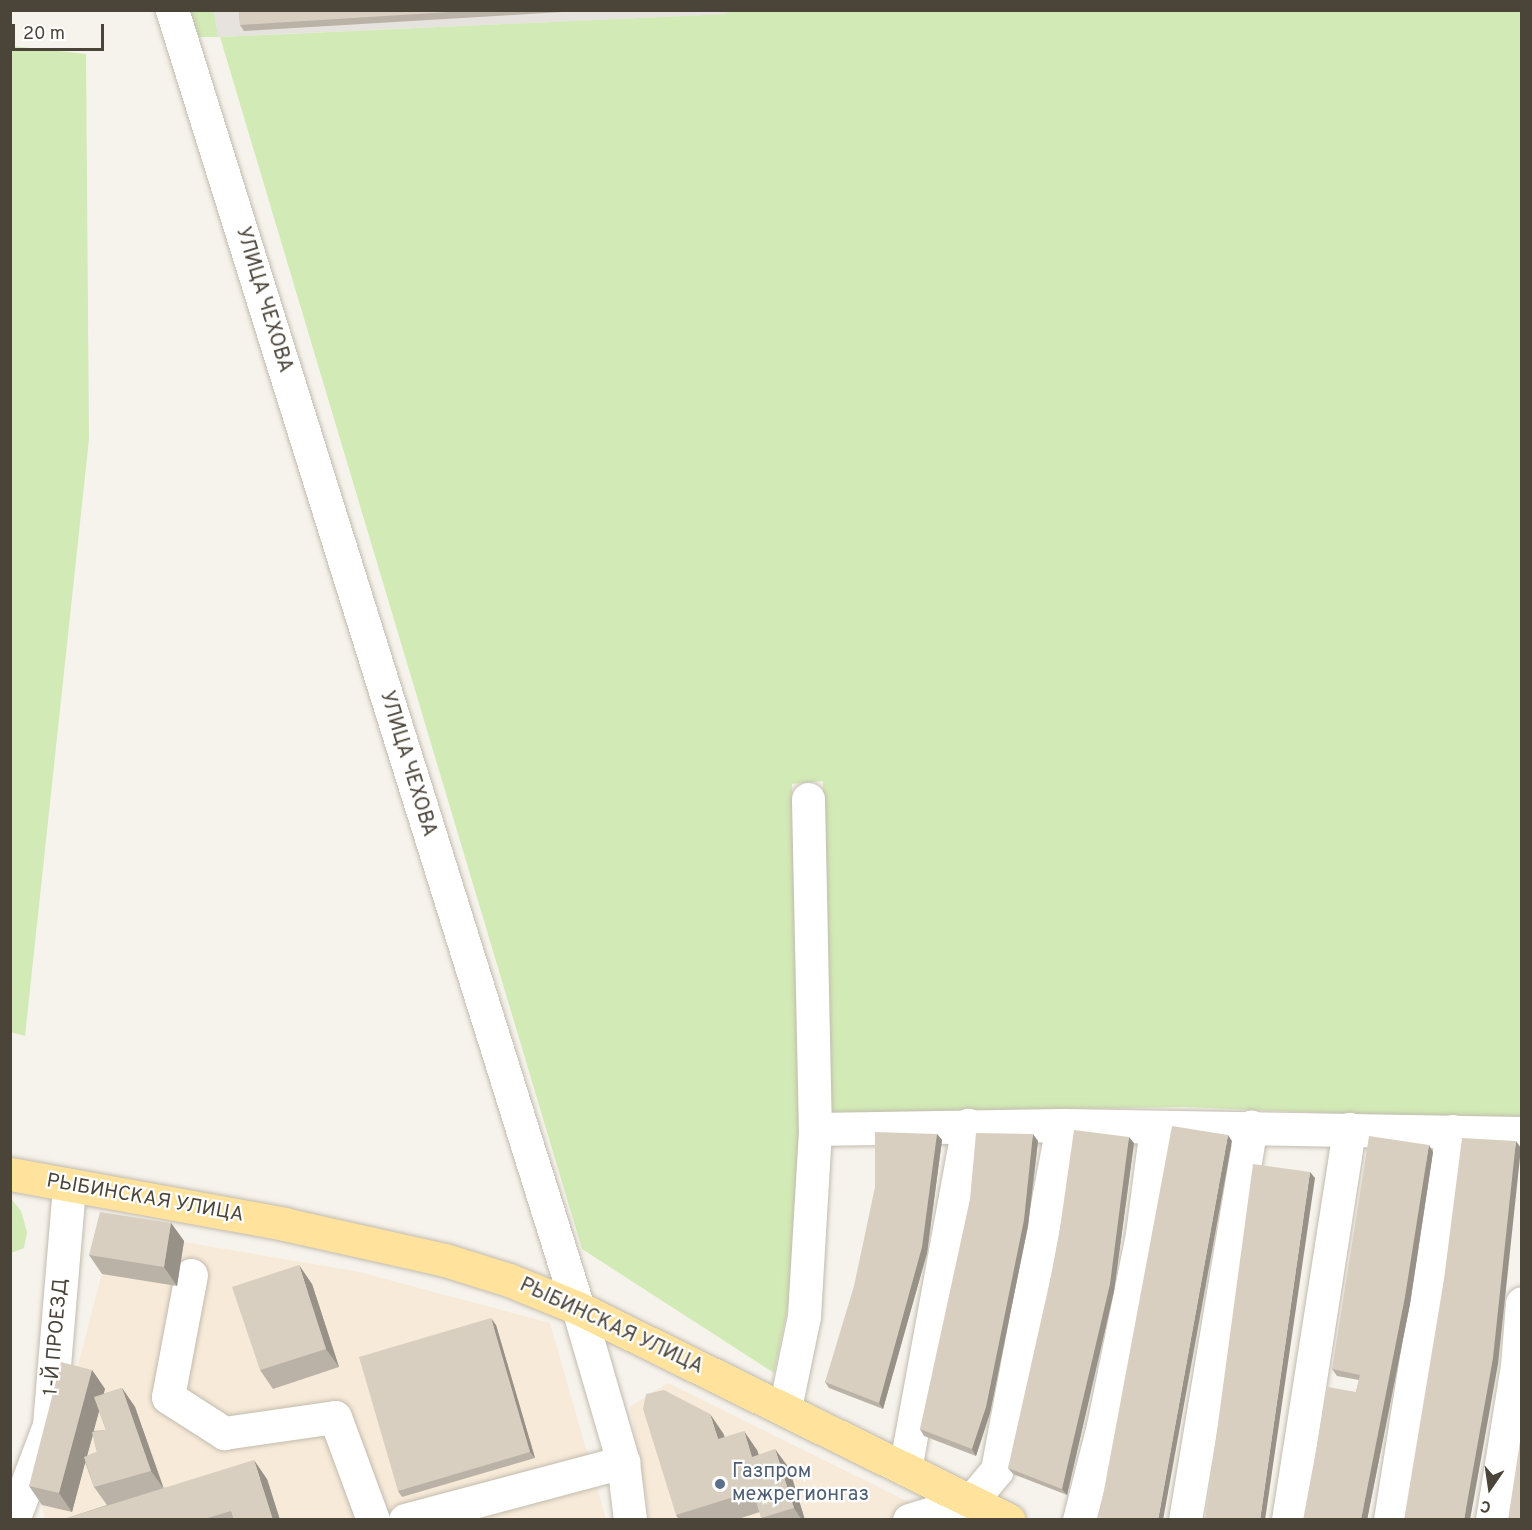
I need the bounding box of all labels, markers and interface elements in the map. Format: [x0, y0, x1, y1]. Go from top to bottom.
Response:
scale bar [15, 12, 106, 50]
text: 20 m [23, 23, 65, 46]
street label: УЛИЦА ЧЕХОВА [229, 224, 297, 376]
street label: УЛИЦА ЧЕХОВА [373, 688, 441, 840]
street label: РЫБИНСКАЯ УЛИЦА [45, 1170, 245, 1228]
street label: РЫБИНСКАЯ УЛИЦА [515, 1274, 707, 1380]
street label: 1-Й ПРОЕЗД [40, 1277, 74, 1397]
north arrow [1460, 1458, 1520, 1518]
place label: Газпром межрегионгаз [732, 1460, 869, 1507]
marker: Газпром межрегионгаз [713, 1477, 727, 1491]
text: С [1479, 1495, 1493, 1516]

